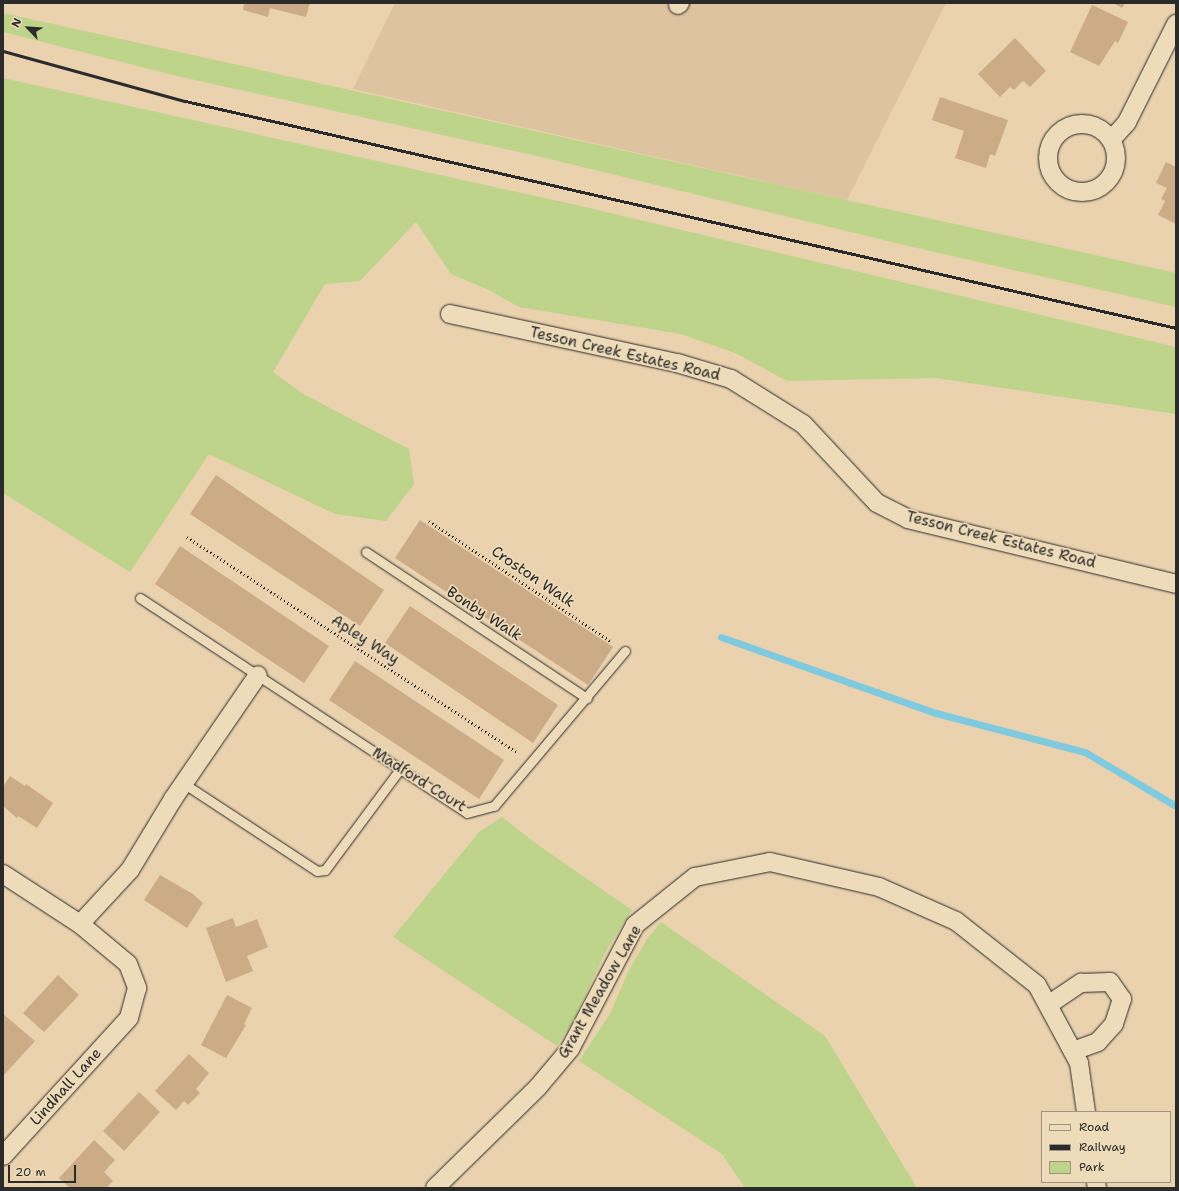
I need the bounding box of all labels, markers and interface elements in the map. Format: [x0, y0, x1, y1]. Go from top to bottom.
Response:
north arrow [8, 8, 48, 48]
text: N [8, 16, 25, 30]
street label: Tesson Creek Estates Road [528, 323, 722, 385]
street label: Tesson Creek Estates Road [904, 508, 1098, 572]
street label: Croston Walk [488, 543, 578, 611]
street label: Bonby Walk [443, 583, 525, 645]
street label: Apley Way [328, 611, 402, 669]
street label: Madford Court [369, 744, 469, 816]
street label: Grant Meadow Lane [555, 922, 645, 1062]
street label: Lindhall Lane [27, 1045, 105, 1129]
legend [1041, 1111, 1171, 1183]
text: Road [1079, 1119, 1109, 1135]
text: Railway [1079, 1139, 1126, 1155]
scale bar [10, 1157, 78, 1183]
text: Park [1079, 1159, 1105, 1175]
text: 20 m [15, 1164, 46, 1180]

